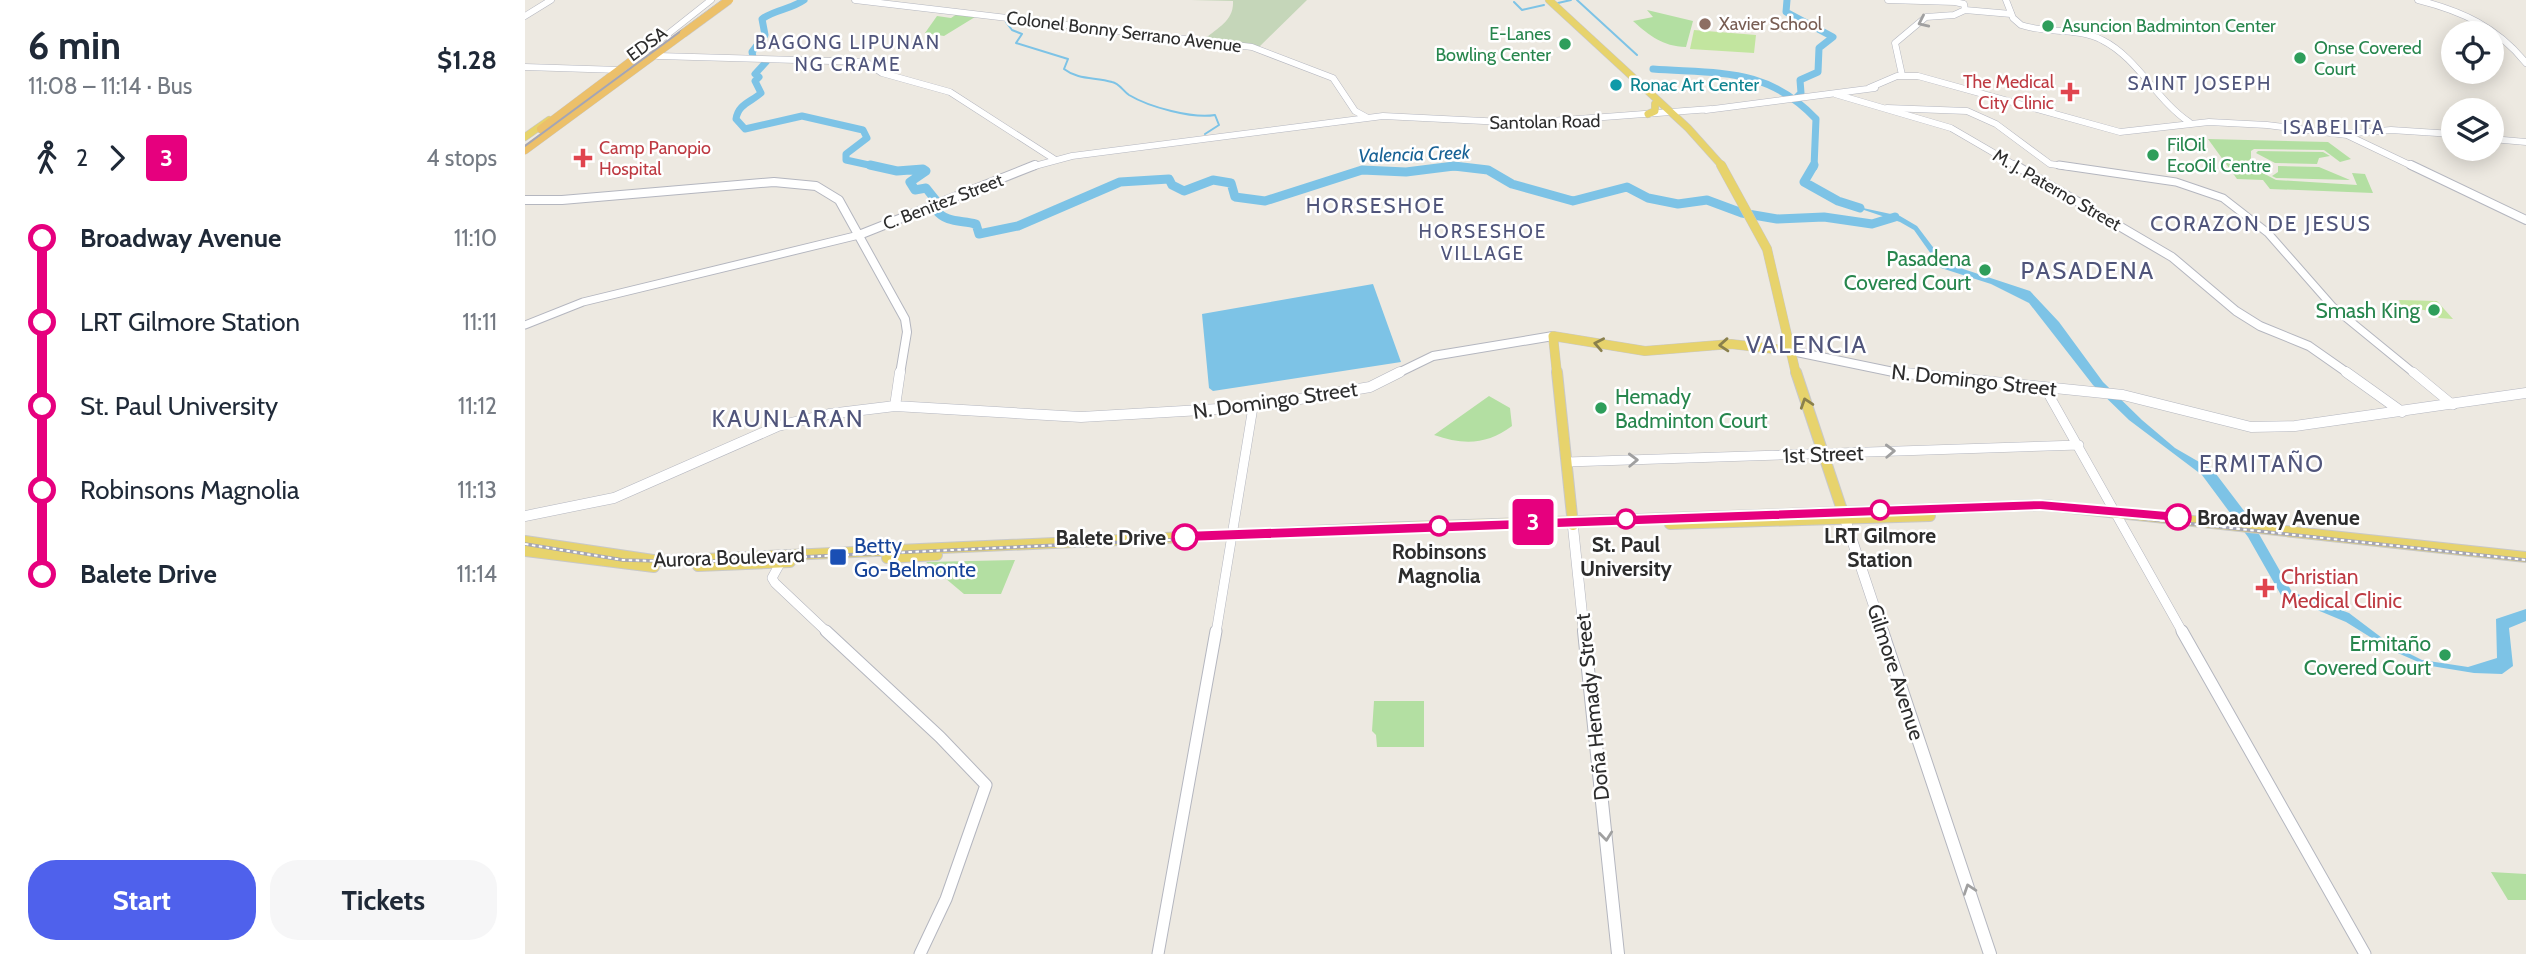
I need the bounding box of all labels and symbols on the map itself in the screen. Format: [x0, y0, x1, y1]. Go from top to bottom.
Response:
street label: Colonel Bonny Serrano Avenue [1005, 7, 1243, 57]
place label: Xavier School [1719, 13, 1823, 35]
one-way arrow [1918, 14, 1930, 28]
place label: Asuncion Badminton Center [2062, 15, 2276, 37]
marker: Xavier School [1697, 16, 1713, 32]
marker: Asuncion Badminton Center [2040, 18, 2056, 34]
street label: EDSA [622, 22, 672, 66]
place label: E-Lanes Bowling Center [1435, 23, 1551, 66]
district label: BAGONG LIPUNAN NG CRAME [755, 31, 941, 76]
marker: E-Lanes Bowling Center [1557, 36, 1573, 52]
place label: Onse Covered Court [2314, 37, 2422, 80]
marker: Onse Covered Court [2292, 50, 2308, 66]
place label: The Medical City Clinic [1963, 71, 2055, 114]
district label: SAINT JOSEPH [2128, 72, 2272, 95]
place label: Ronac Art Center [1630, 74, 1759, 96]
marker: Ronac Art Center [1608, 77, 1624, 93]
marker: The Medical City Clinic [2060, 82, 2080, 102]
street label: Santolan Road [1489, 110, 1601, 134]
district label: ISABELITA [2283, 116, 2385, 139]
place label: FilOil EcoOil Centre [2167, 134, 2271, 177]
place label: Camp Panopio Hospital [599, 137, 711, 180]
water label: Valencia Creek [1358, 141, 1471, 167]
street label: M. J. Paterno Street [1989, 144, 2125, 236]
marker: FilOil EcoOil Centre [2145, 147, 2161, 163]
marker: Camp Panopio Hospital [573, 148, 593, 168]
street label: C. Benitez Street [880, 169, 1006, 235]
district label: HORSESHOE [1306, 193, 1446, 218]
district label: CORAZON DE JESUS [2150, 211, 2372, 236]
district label: HORSESHOE VILLAGE [1419, 220, 1547, 265]
place label: Pasadena Covered Court [1844, 246, 1971, 295]
district label: PASADENA [2021, 256, 2155, 285]
marker: Pasadena Covered Court [1977, 262, 1993, 278]
place label: Smash King [2316, 298, 2421, 323]
marker: Smash King [2426, 302, 2442, 318]
district label: VALENCIA [1746, 330, 1868, 359]
one-way arrow [1593, 337, 1605, 352]
one-way arrow [1718, 337, 1729, 352]
street label: N. Domingo Street [1890, 359, 2058, 401]
street label: N. Domingo Street [1191, 376, 1359, 424]
place label: Hemady Badminton Court [1615, 384, 1768, 433]
one-way arrow [1800, 397, 1814, 409]
marker: Hemady Badminton Court [1593, 400, 1609, 416]
district label: KAUNLARAN [711, 404, 865, 433]
street label: 1st Street [1782, 440, 1864, 468]
one-way arrow [1885, 444, 1896, 459]
district label: ERMITAÑO [2199, 450, 2325, 478]
one-way arrow [1628, 452, 1639, 468]
line badge: 3 [1510, 499, 1556, 545]
marker: LRT Gilmore Station [1870, 500, 1890, 520]
marker: Broadway Avenue [2165, 504, 2191, 530]
place label: Broadway Avenue [2197, 505, 2360, 530]
marker: St. Paul University [1616, 509, 1636, 529]
marker: Robinsons Magnolia [1429, 516, 1449, 536]
place label: LRT Gilmore Station [1824, 523, 1936, 572]
marker: Balete Drive [1172, 524, 1198, 550]
place label: Balete Drive [1055, 525, 1166, 550]
place label: St. Paul University [1580, 532, 1673, 581]
place label: Betty Go-Belmonte [854, 533, 976, 582]
place label: Robinsons Magnolia [1392, 539, 1486, 588]
street label: Aurora Boulevard [653, 542, 805, 572]
marker: Betty Go-Belmonte [828, 547, 848, 567]
place label: Christian Medical Clinic [2281, 564, 2402, 613]
marker: Christian Medical Clinic [2255, 578, 2275, 598]
street label: Gilmore Avenue [1862, 601, 1930, 744]
street label: Doña Hemady Street [1570, 612, 1614, 802]
place label: Ermitaño Covered Court [2304, 631, 2431, 680]
marker: Ermitaño Covered Court [2437, 647, 2453, 663]
one-way arrow [1598, 830, 1613, 842]
one-way arrow [1963, 883, 1977, 896]

